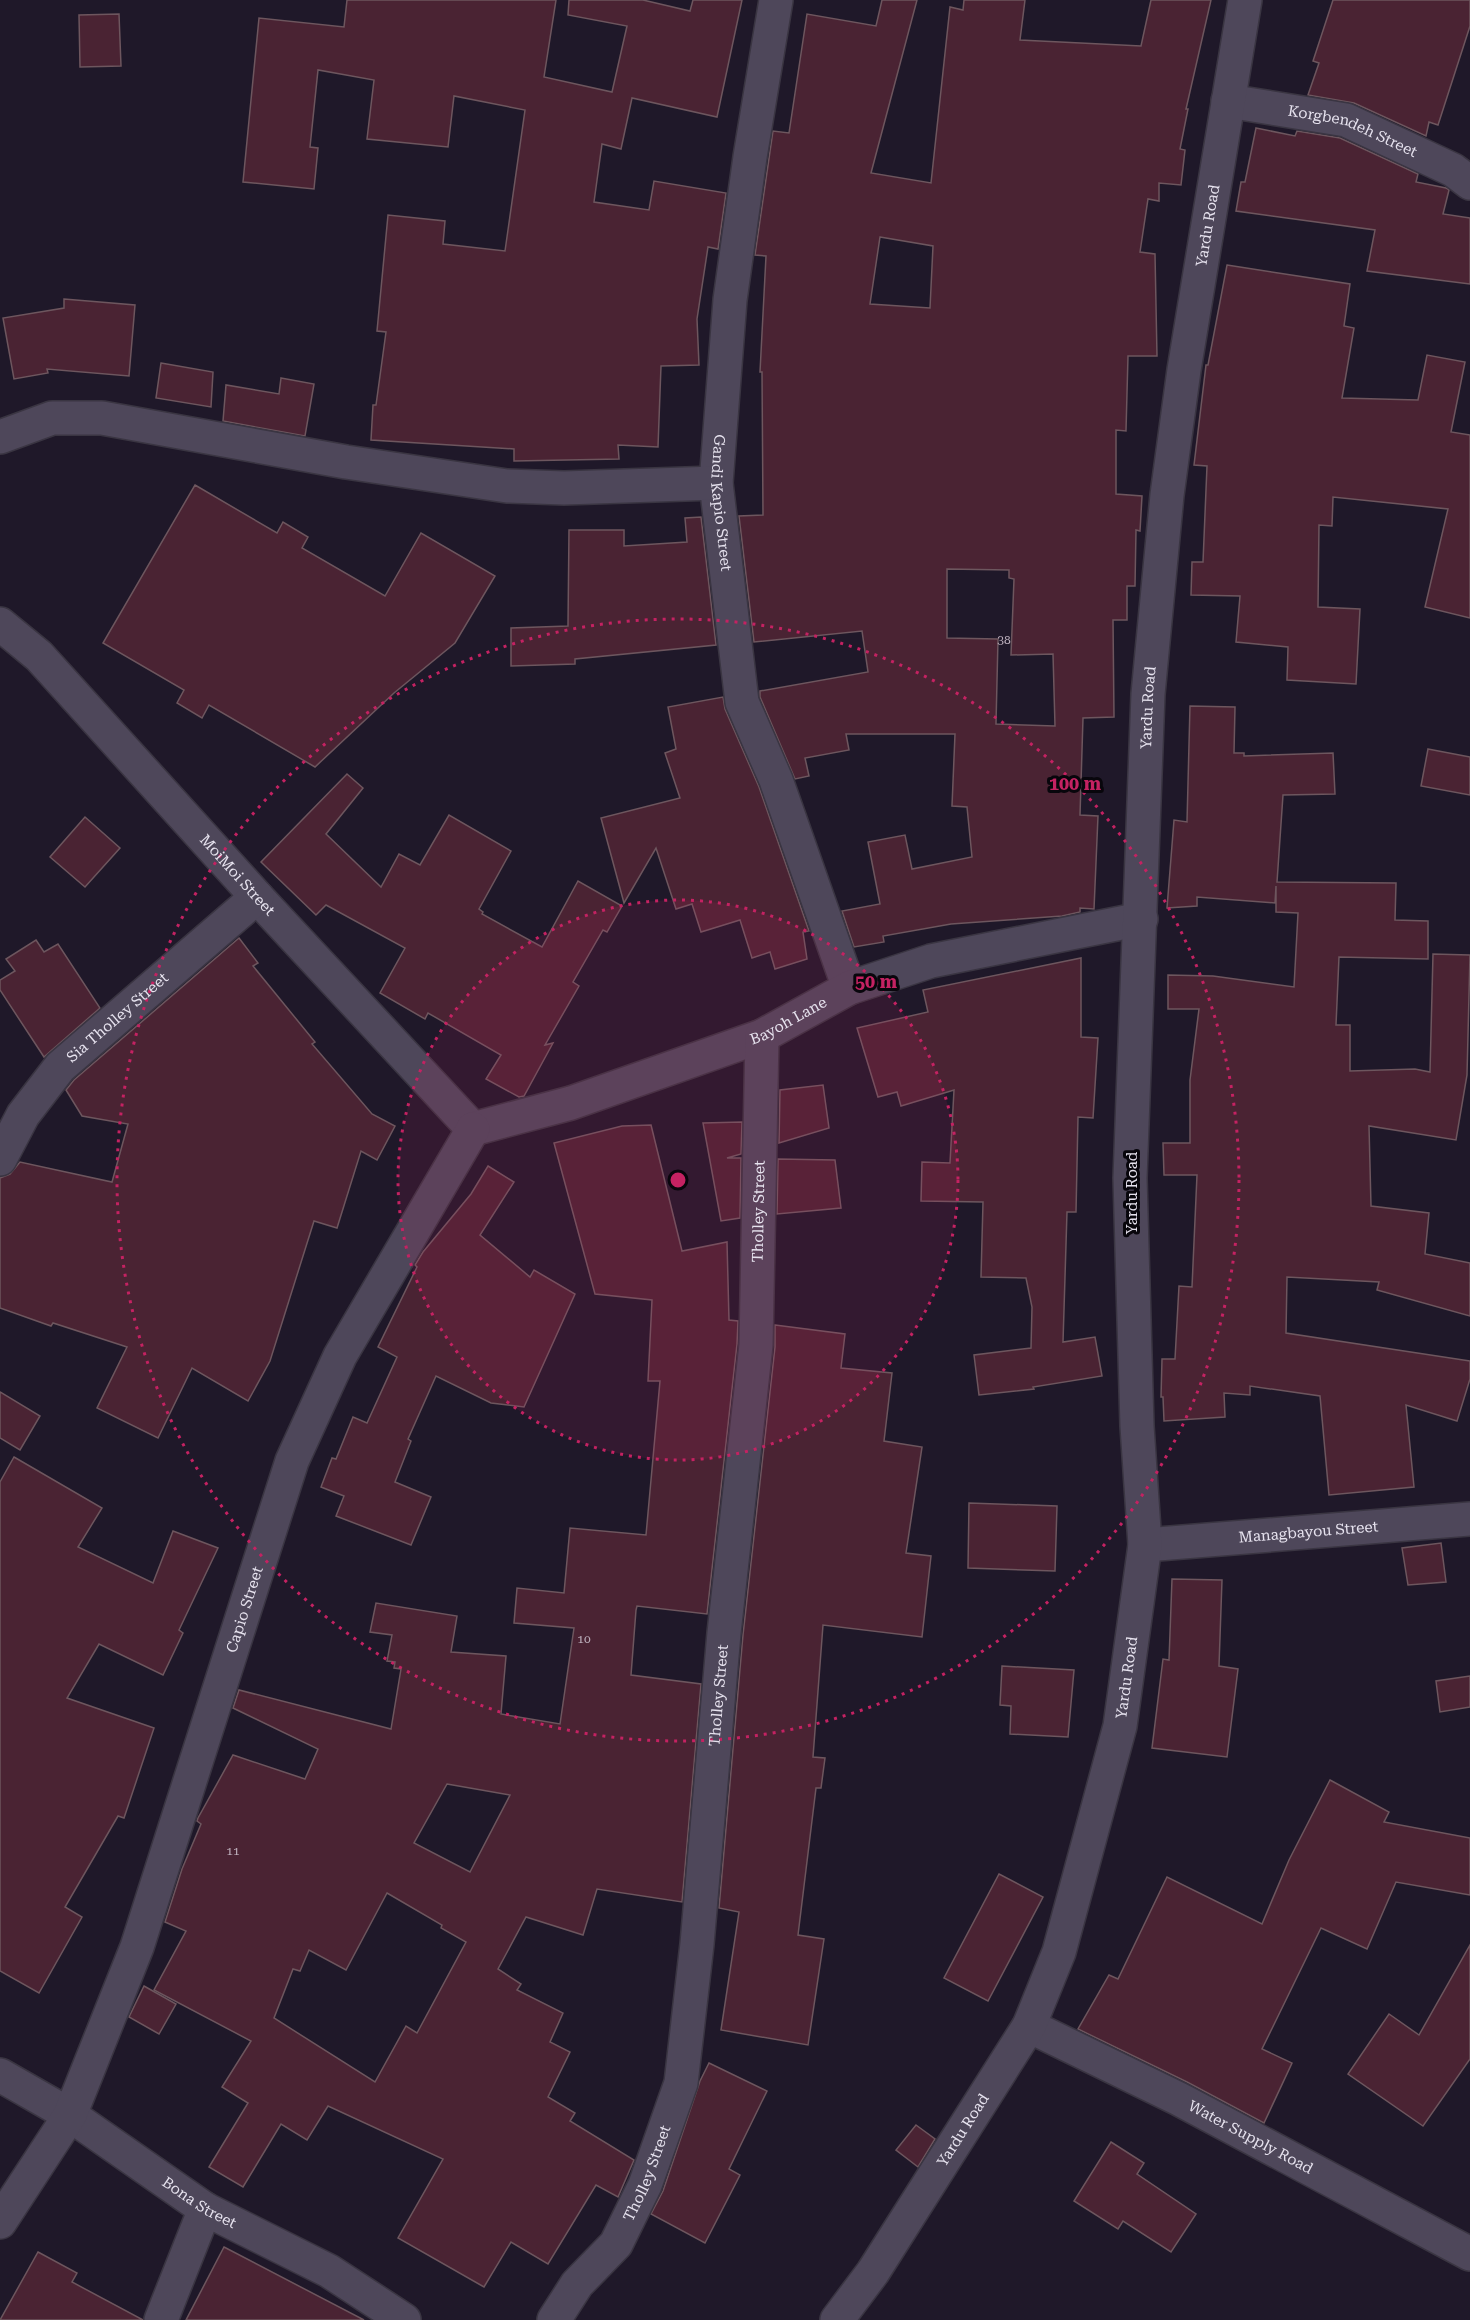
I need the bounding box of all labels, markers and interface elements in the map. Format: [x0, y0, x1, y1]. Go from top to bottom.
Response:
street label: Korgbendeh Street [1287, 102, 1420, 161]
street label: Yardu Road [1192, 183, 1223, 268]
street label: Gandi Kapio Street [707, 434, 735, 573]
house number: 38 [997, 633, 1011, 647]
street label: Yardu Road [1137, 665, 1160, 749]
text: 100 m [1049, 773, 1102, 794]
street label: MoiMoi Street [196, 831, 279, 920]
street label: Sia Tholley Street [63, 969, 172, 1066]
text: 50 m [855, 971, 898, 992]
street label: Bayoh Lane [748, 993, 830, 1048]
street label: Yardu Road [1123, 1151, 1141, 1234]
street label: Tholley Street [749, 1160, 769, 1263]
centre of rings [668, 1170, 688, 1190]
street label: Managbayou Street [1238, 1517, 1379, 1546]
street label: Capio Street [222, 1564, 267, 1655]
house number: 10 [577, 1632, 591, 1646]
street label: Yardu Road [1112, 1635, 1141, 1720]
street label: Tholley Street [705, 1643, 732, 1747]
house number: 11 [226, 1844, 240, 1858]
street label: Yardu Road [933, 2090, 993, 2170]
street label: Water Supply Road [1185, 2097, 1316, 2178]
street label: Tholley Street [620, 2122, 674, 2224]
street label: Bona Street [159, 2173, 240, 2232]

